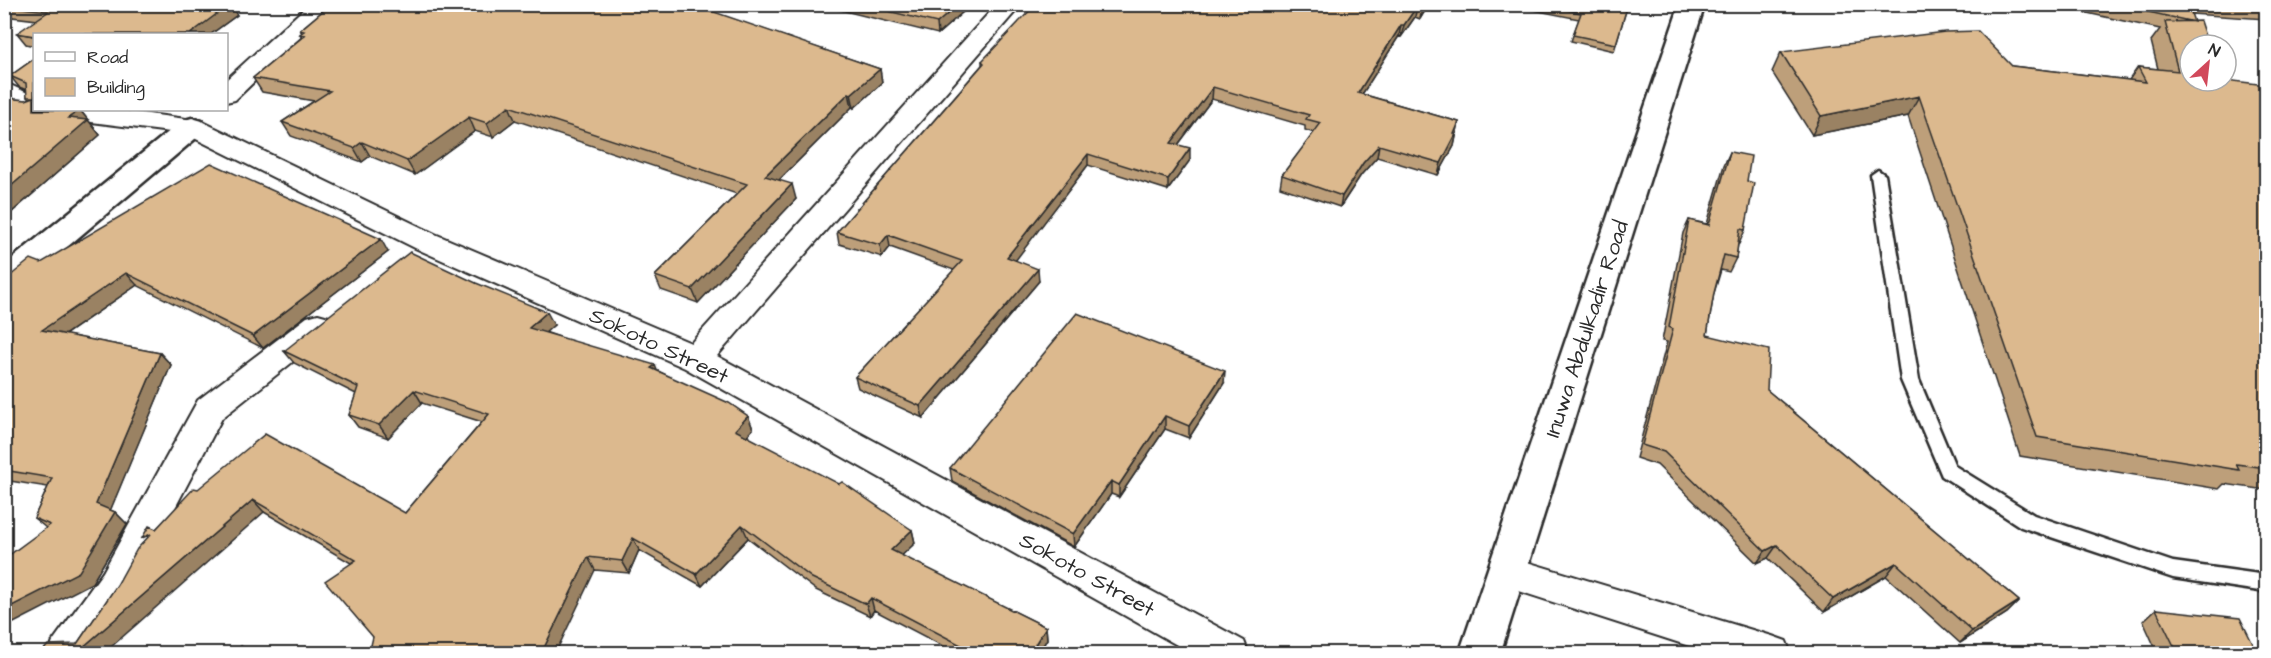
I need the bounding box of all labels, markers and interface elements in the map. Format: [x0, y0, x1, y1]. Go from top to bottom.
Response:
legend [33, 33, 228, 111]
north arrow [2178, 33, 2238, 93]
text: N [2205, 38, 2224, 63]
text: Road [87, 45, 128, 70]
text: Building [87, 75, 145, 101]
street label: Inuwa Abdulkadir Road [1537, 217, 1637, 441]
street label: Sokoto Street [584, 300, 734, 392]
street label: Sokoto Street [1014, 525, 1160, 625]

